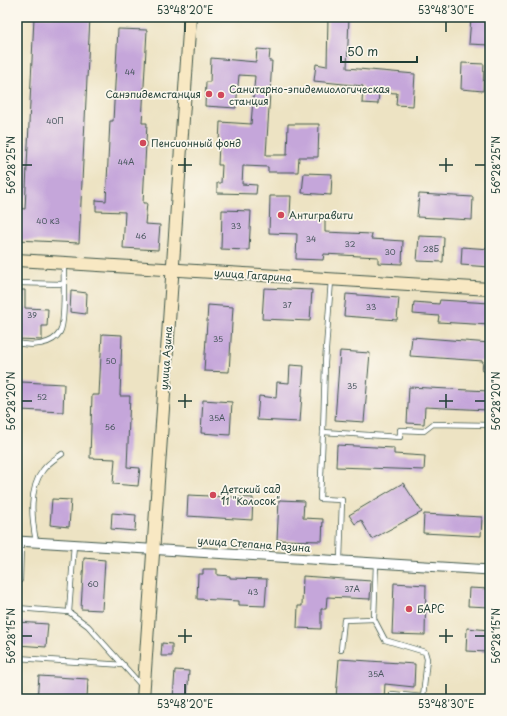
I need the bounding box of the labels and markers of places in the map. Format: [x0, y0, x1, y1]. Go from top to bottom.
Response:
place label: Санитарно-эпидемиологическая станция [229, 81, 390, 108]
place label: Санэпидемстанция [105, 86, 201, 101]
marker: Санэпидемстанция [204, 89, 214, 99]
marker: Санитарно-эпидемиологическая станция [216, 90, 226, 100]
place label: Пенсионный фонд [151, 135, 241, 150]
marker: Пенсионный фонд [138, 138, 148, 148]
place label: Антигравити [289, 207, 353, 222]
marker: Антигравити [276, 210, 286, 220]
place label: Детский сад 11 "Колосок" [220, 481, 281, 508]
marker: Детский сад 11 "Колосок" [208, 490, 218, 500]
place label: БАРС [417, 601, 445, 616]
marker: БАРС [404, 604, 414, 614]

